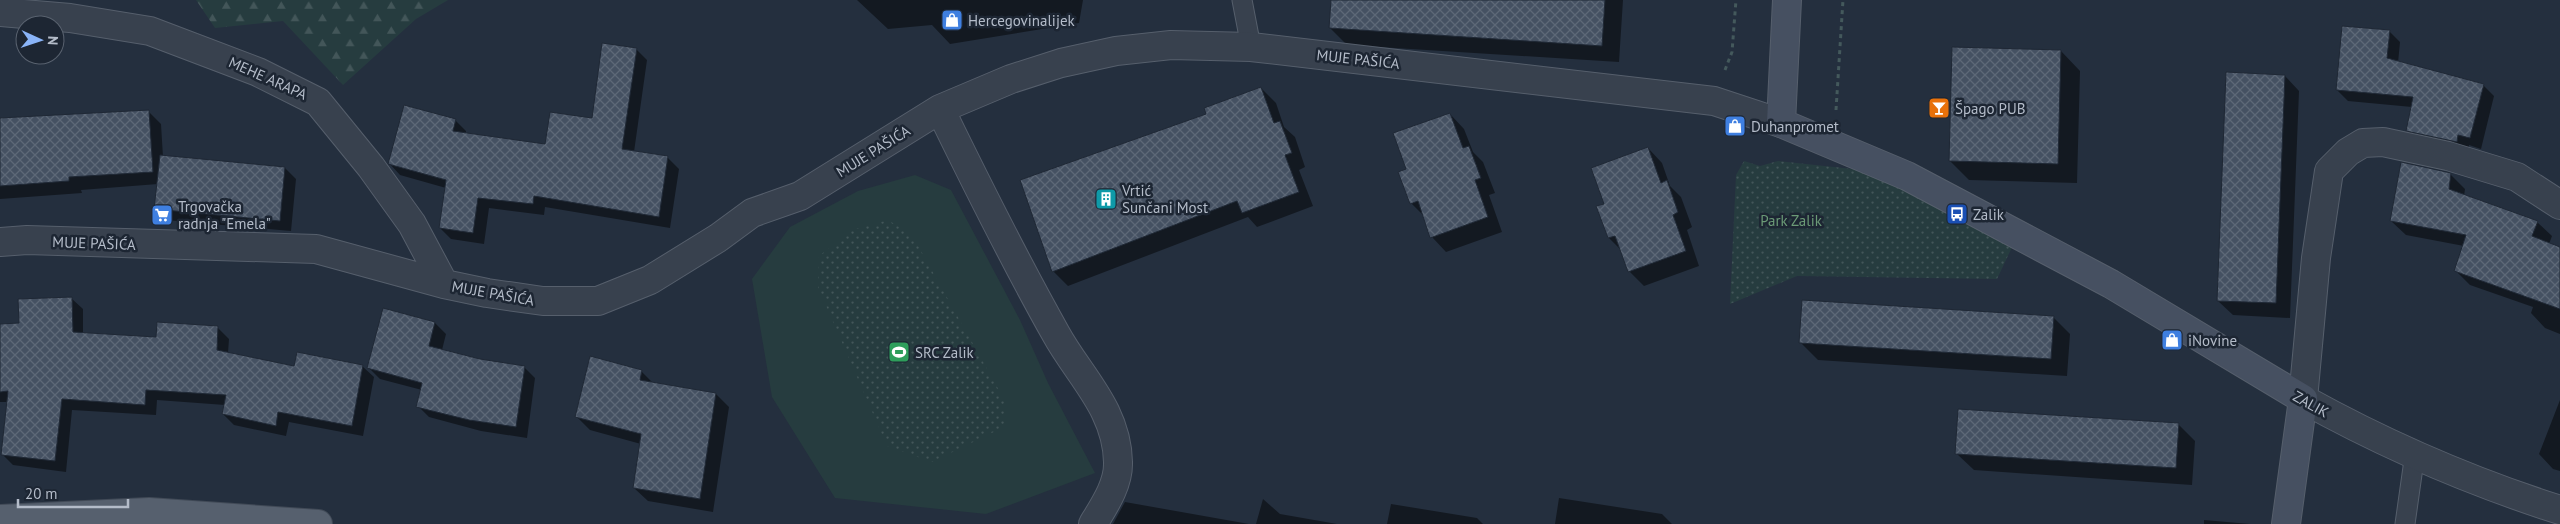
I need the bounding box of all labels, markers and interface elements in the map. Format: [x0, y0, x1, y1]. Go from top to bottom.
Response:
shop icon: Hercegovinalijek [940, 8, 964, 32]
place label: Hercegovinalijek [968, 11, 1076, 30]
north arrow [15, 15, 65, 65]
text: N [44, 36, 62, 46]
street label: MUJE PAŠIĆA [1315, 45, 1401, 73]
street label: MEHE ARAPA [226, 52, 310, 104]
bar icon: Špago PUB [1927, 96, 1951, 120]
place label: Špago PUB [1955, 99, 2026, 118]
shop icon: Duhanpromet [1723, 114, 1747, 138]
place label: Duhanpromet [1751, 117, 1839, 136]
street label: MUJE PAŠIĆA [833, 121, 914, 181]
place label: Vrtić Sunčani Most [1121, 181, 1208, 217]
building icon: Vrtić Sunčani Most [1094, 187, 1118, 211]
place label: Trgovačka radnja "Emela" [178, 197, 271, 233]
bus stop icon: Zalik [1945, 202, 1969, 226]
supermarket icon: Trgovačka radnja "Emela" [150, 203, 174, 227]
place label: Zalik [1973, 205, 2005, 224]
park label: Park Zalik [1760, 211, 1823, 230]
street label: MUJE PAŠIĆA [52, 232, 136, 254]
street label: MUJE PAŠIĆA [450, 276, 536, 310]
shop icon: iNovine [2160, 328, 2184, 352]
place label: iNovine [2188, 331, 2237, 350]
sports icon: SRC Zalik [887, 340, 911, 364]
place label: SRC Zalik [915, 343, 975, 362]
street label: ZALIK [2290, 386, 2332, 422]
scale bar [18, 476, 128, 508]
text: 20 m [25, 484, 58, 503]

